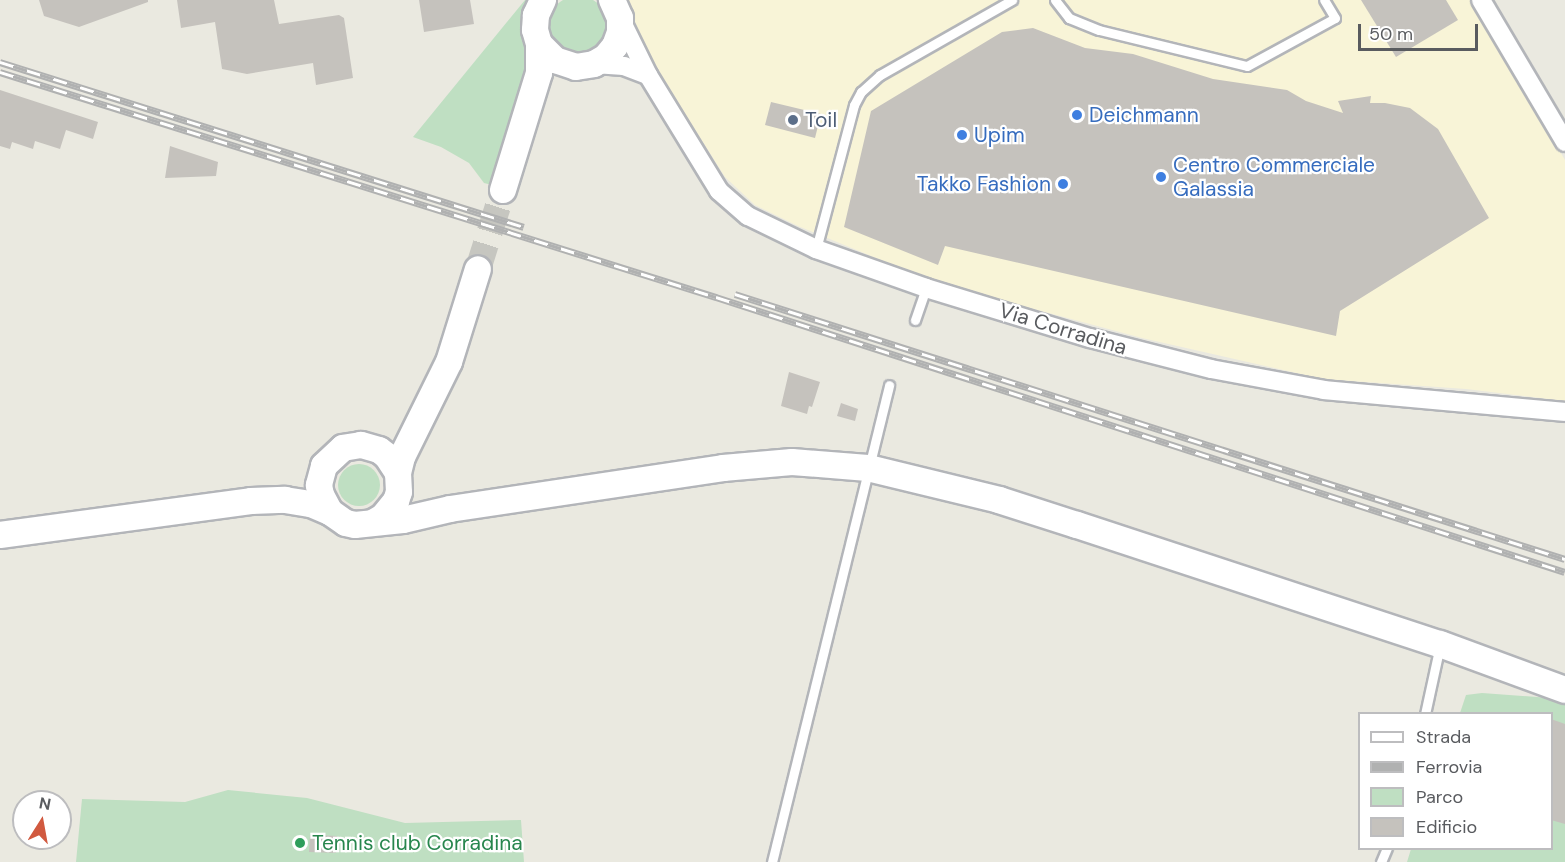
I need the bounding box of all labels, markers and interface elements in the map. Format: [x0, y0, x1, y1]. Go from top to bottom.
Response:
scale bar [1361, 12, 1481, 50]
text: 50 m [1369, 22, 1413, 46]
place label: Deichmann [1089, 102, 1199, 128]
place label: Toil [805, 107, 837, 133]
marker: Deichmann [1070, 108, 1084, 122]
marker: Toil [786, 113, 800, 127]
place label: Upim [974, 122, 1025, 148]
marker: Upim [955, 128, 969, 142]
place label: Centro Commerciale Galassia [1173, 152, 1375, 202]
marker: Centro Commerciale Galassia [1154, 170, 1168, 184]
place label: Takko Fashion [917, 171, 1051, 197]
marker: Takko Fashion [1056, 177, 1070, 191]
street label: Via Corradina [996, 298, 1130, 360]
legend [1358, 712, 1553, 850]
text: Strada [1416, 725, 1471, 749]
text: Ferrovia [1416, 755, 1482, 779]
text: Parco [1416, 785, 1463, 809]
north arrow [12, 790, 72, 850]
text: N [37, 792, 53, 815]
text: Edificio [1416, 815, 1477, 839]
place label: Tennis club Corradina [312, 830, 523, 856]
marker: Tennis club Corradina [293, 836, 307, 850]

